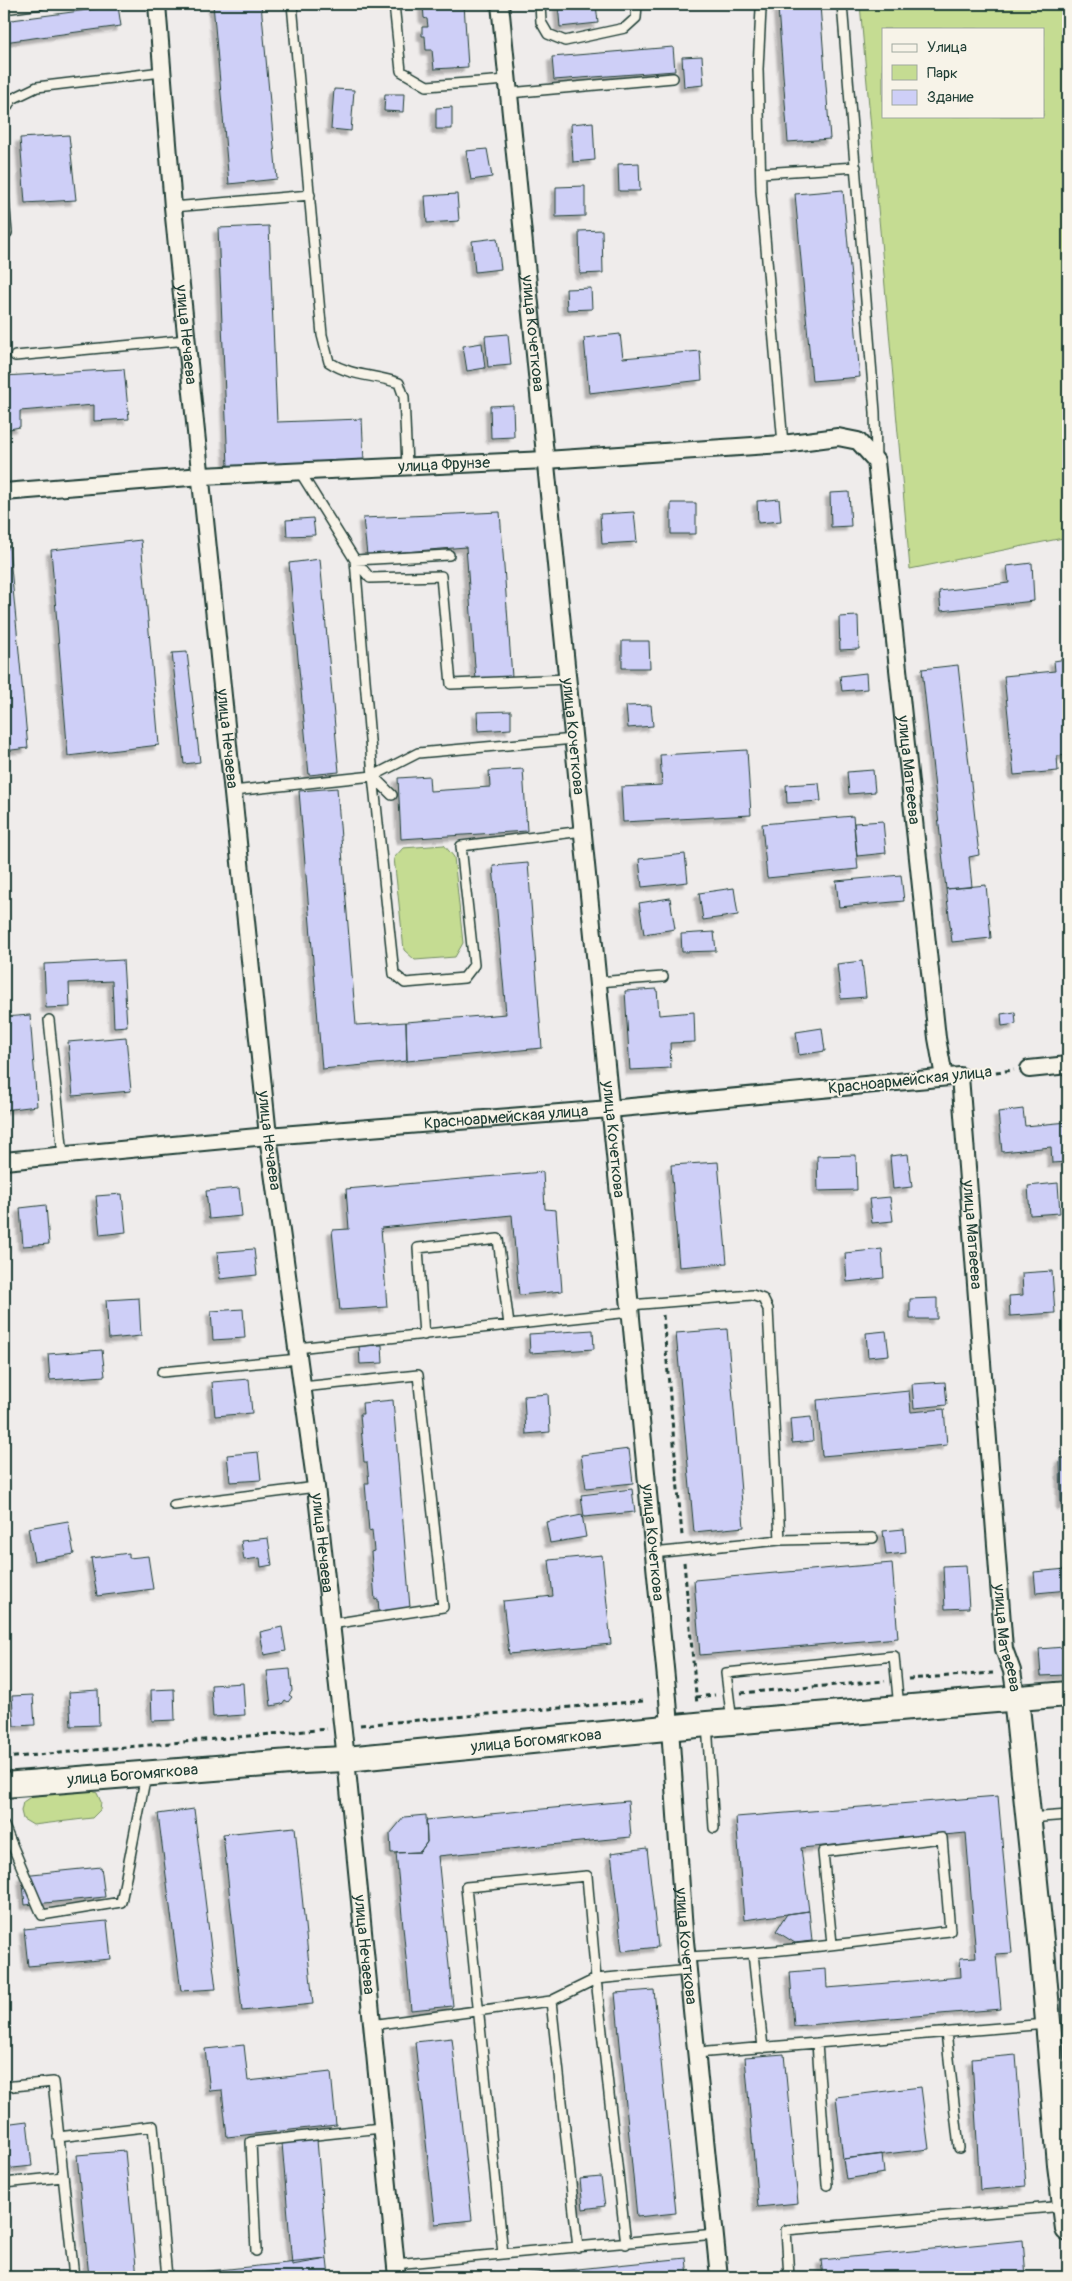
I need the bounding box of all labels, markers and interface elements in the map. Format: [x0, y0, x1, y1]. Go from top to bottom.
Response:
legend [882, 28, 1044, 118]
text: Улица [927, 38, 967, 57]
text: Парк [927, 64, 958, 83]
text: Здание [927, 88, 974, 107]
street label: улица Кочеткова [517, 273, 549, 393]
street label: улица Нечаева [171, 283, 201, 386]
street label: улица Фрунзе [397, 453, 491, 477]
street label: улица Кочеткова [557, 676, 589, 796]
street label: улица Нечаева [212, 687, 242, 789]
street label: улица Матвеева [893, 714, 924, 825]
street label: Красноармейская улица [827, 1061, 993, 1099]
street label: улица Кочеткова [598, 1079, 629, 1199]
street label: улица Нечаева [253, 1089, 285, 1191]
street label: Красноармейская улица [423, 1101, 589, 1134]
street label: улица Матвеева [958, 1178, 986, 1290]
street label: улица Кочеткова [637, 1482, 668, 1602]
street label: улица Нечаева [307, 1491, 338, 1594]
street label: улица Матвеева [989, 1582, 1025, 1693]
street label: улица Богомягкова [469, 1724, 602, 1757]
street label: улица Богомягкова [65, 1759, 199, 1790]
street label: улица Кочеткова [671, 1886, 701, 2005]
street label: улица Нечаева [349, 1893, 379, 1996]

